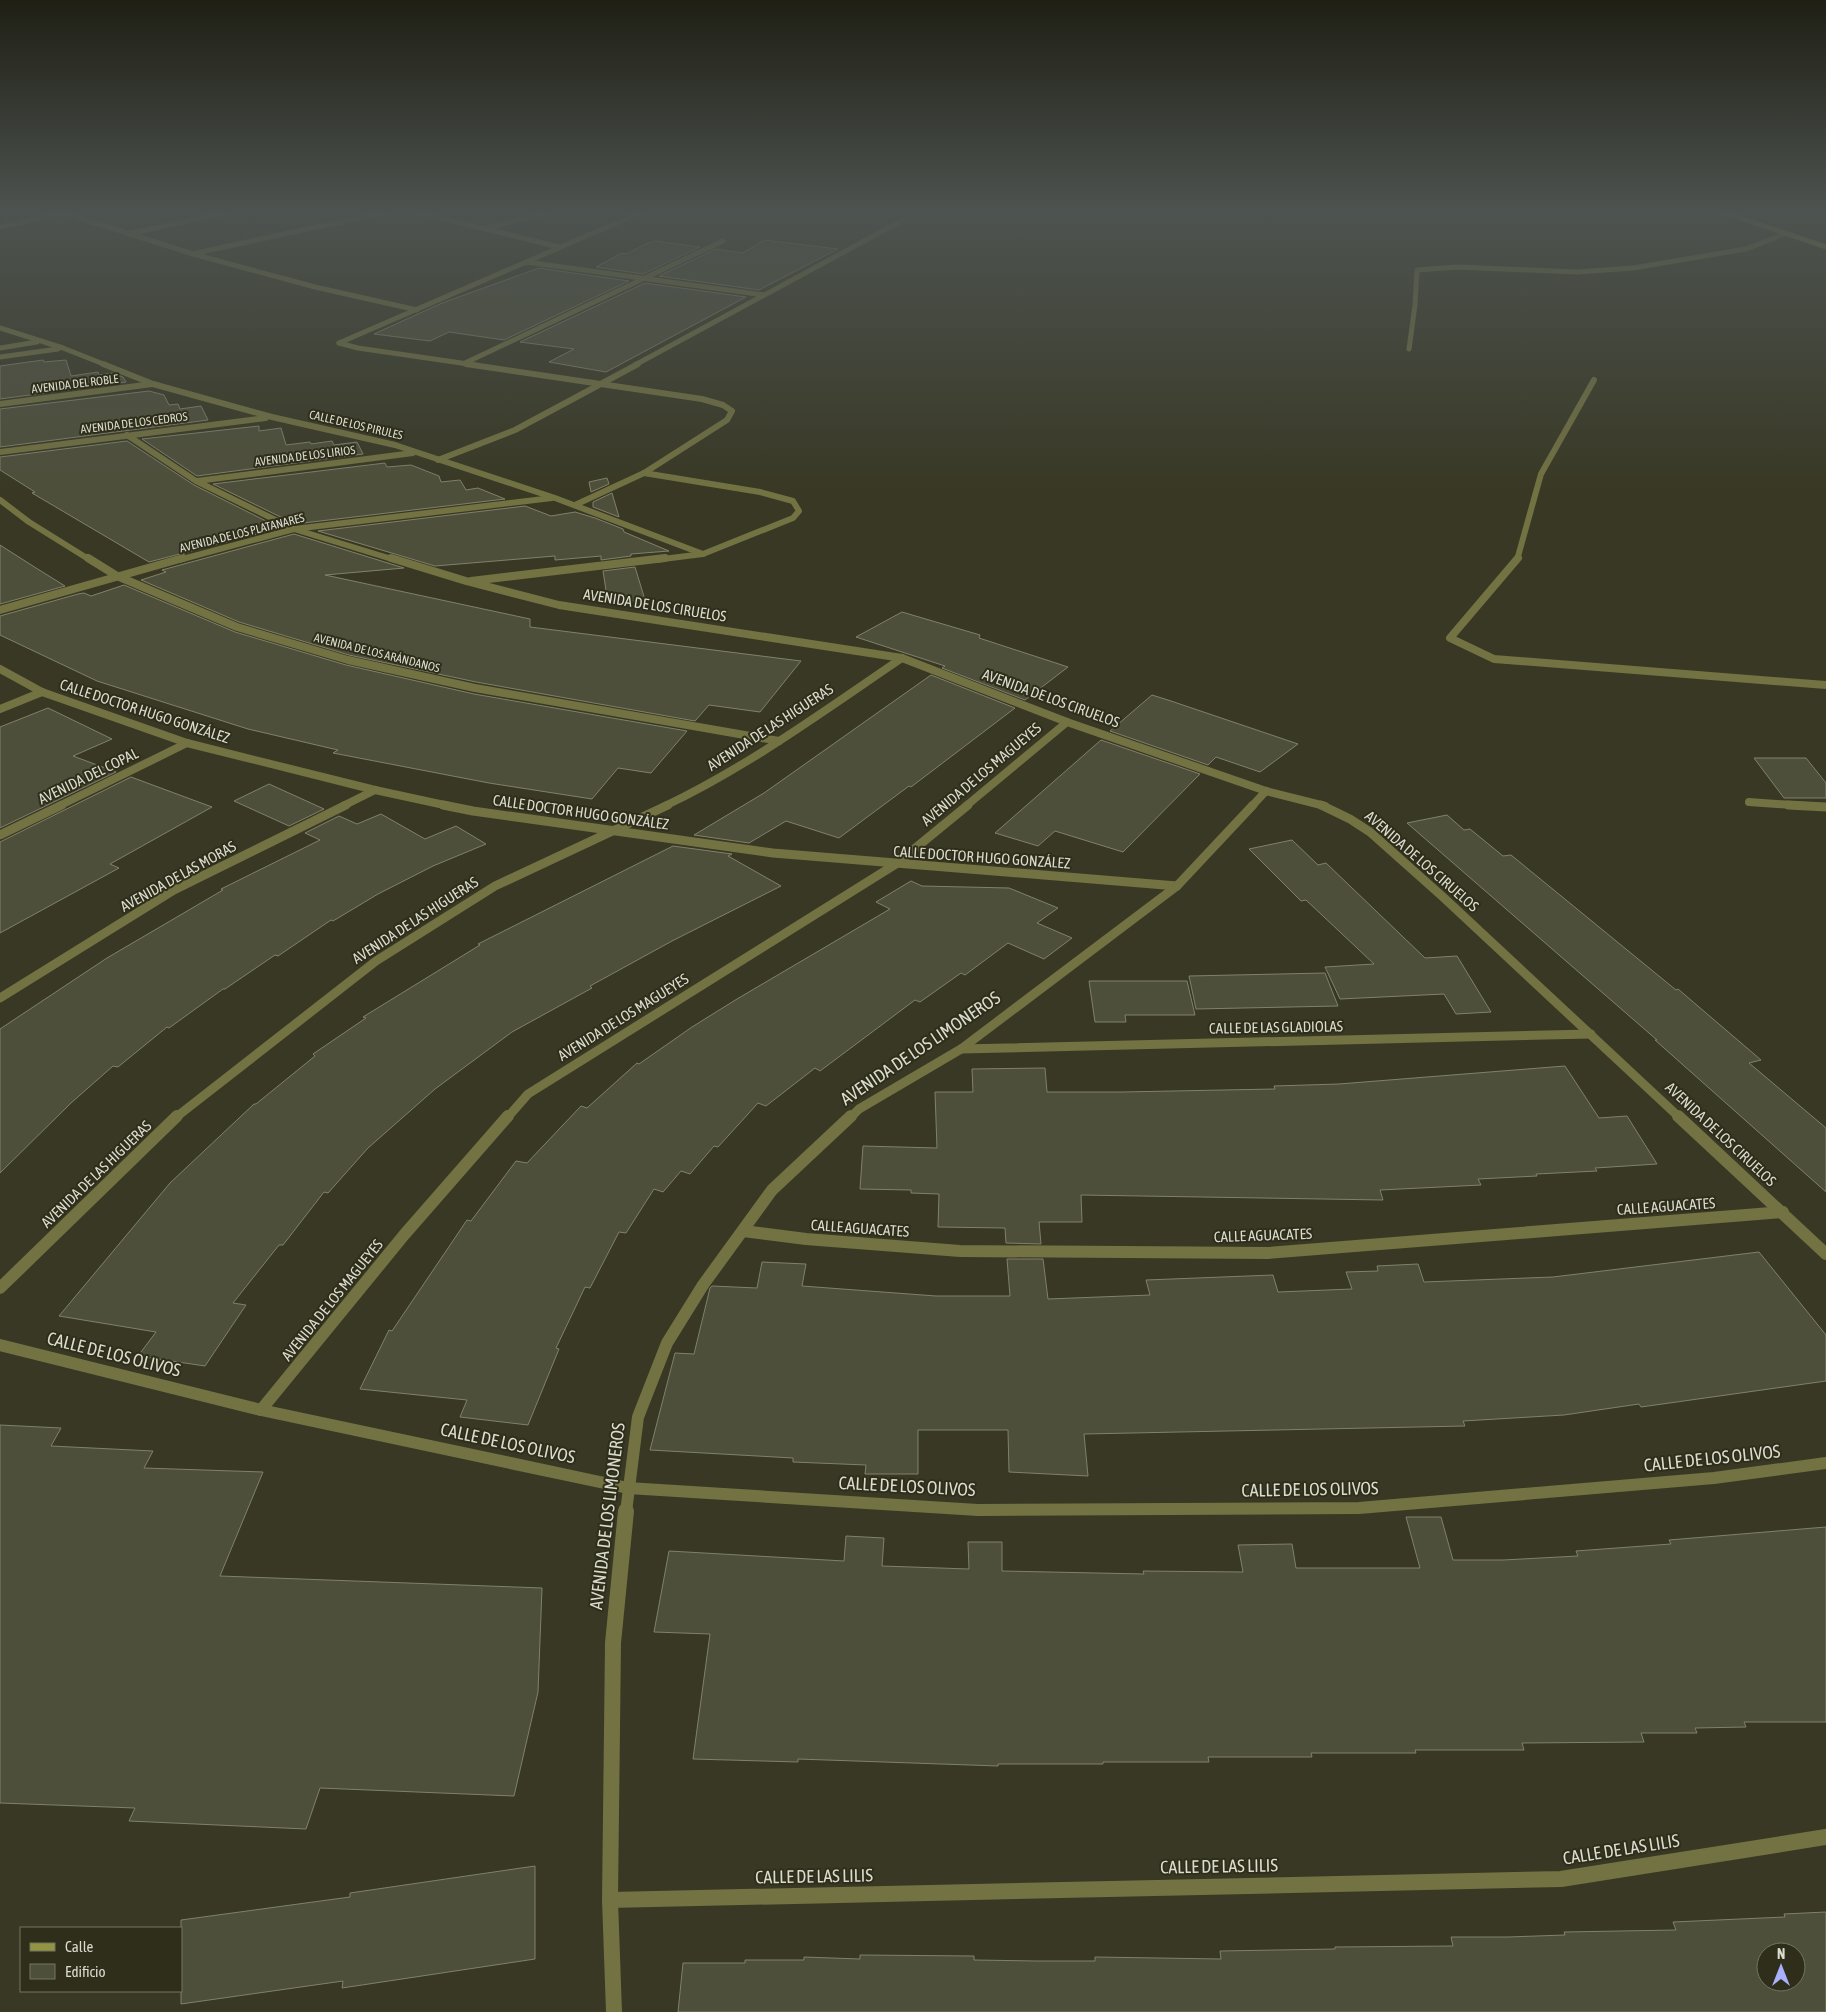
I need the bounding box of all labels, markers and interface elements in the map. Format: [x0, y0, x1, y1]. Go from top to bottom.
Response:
street label: AVENIDA DEL ROBLE [31, 372, 119, 396]
street label: CALLE DE LOS PIRULES [308, 407, 404, 443]
street label: AVENIDA DE LOS CEDROS [80, 409, 188, 437]
street label: AVENIDA DE LOS LIRIOS [254, 443, 356, 469]
street label: AVENIDA DE LOS PLATANARES [178, 511, 306, 555]
street label: AVENIDA DE LOS CIRUELOS [582, 585, 728, 625]
street label: AVENIDA DE LOS ARÁNDANOS [313, 631, 441, 675]
street label: AVENIDA DE LOS CIRUELOS [980, 665, 1122, 731]
street label: CALLE DOCTOR HUGO GONZÁLEZ [58, 675, 232, 747]
street label: AVENIDA DE LAS HIGUERAS [704, 680, 836, 774]
street label: AVENIDA DE LOS MAGUEYES [918, 719, 1044, 829]
street label: AVENIDA DEL COPAL [35, 744, 141, 808]
street label: CALLE DOCTOR HUGO GONZÁLEZ [492, 791, 670, 833]
street label: AVENIDA DE LOS CIRUELOS [1362, 807, 1482, 915]
street label: AVENIDA DE LAS MORAS [117, 837, 239, 915]
street label: CALLE DOCTOR HUGO GONZÁLEZ [893, 842, 1071, 872]
street label: AVENIDA DE LAS HIGUERAS [349, 873, 481, 967]
street label: AVENIDA DE LOS MAGUEYES [555, 970, 691, 1064]
street label: AVENIDA DE LOS LIMONEROS [836, 986, 1004, 1109]
street label: CALLE DE LAS GLADIOLAS [1209, 1017, 1343, 1037]
street label: AVENIDA DE LOS CIRUELOS [1662, 1078, 1780, 1190]
street label: AVENIDA DE LAS HIGUERAS [37, 1117, 155, 1231]
street label: CALLE AGUACATES [1616, 1194, 1716, 1218]
street label: CALLE AGUACATES [810, 1216, 910, 1240]
street label: CALLE AGUACATES [1214, 1225, 1312, 1245]
street label: AVENIDA DE LOS MAGUEYES [278, 1236, 386, 1364]
street label: CALLE DE LOS OLIVOS [45, 1327, 183, 1381]
street label: CALLE DE LOS OLIVOS [439, 1418, 578, 1468]
street label: AVENIDA DE LOS LIMONEROS [585, 1421, 629, 1611]
street label: CALLE DE LOS OLIVOS [1643, 1440, 1782, 1476]
street label: CALLE DE LOS OLIVOS [838, 1472, 976, 1500]
street label: CALLE DE LOS OLIVOS [1241, 1477, 1379, 1501]
street label: CALLE DE LAS LILIS [1561, 1829, 1681, 1869]
street label: CALLE DE LAS LILIS [1160, 1854, 1278, 1878]
street label: CALLE DE LAS LILIS [755, 1864, 873, 1888]
legend [20, 1927, 182, 1992]
text: Calle [65, 1938, 94, 1955]
north arrow [1756, 1942, 1806, 1992]
text: N [1777, 1946, 1785, 1962]
text: Edificio [65, 1963, 106, 1980]

